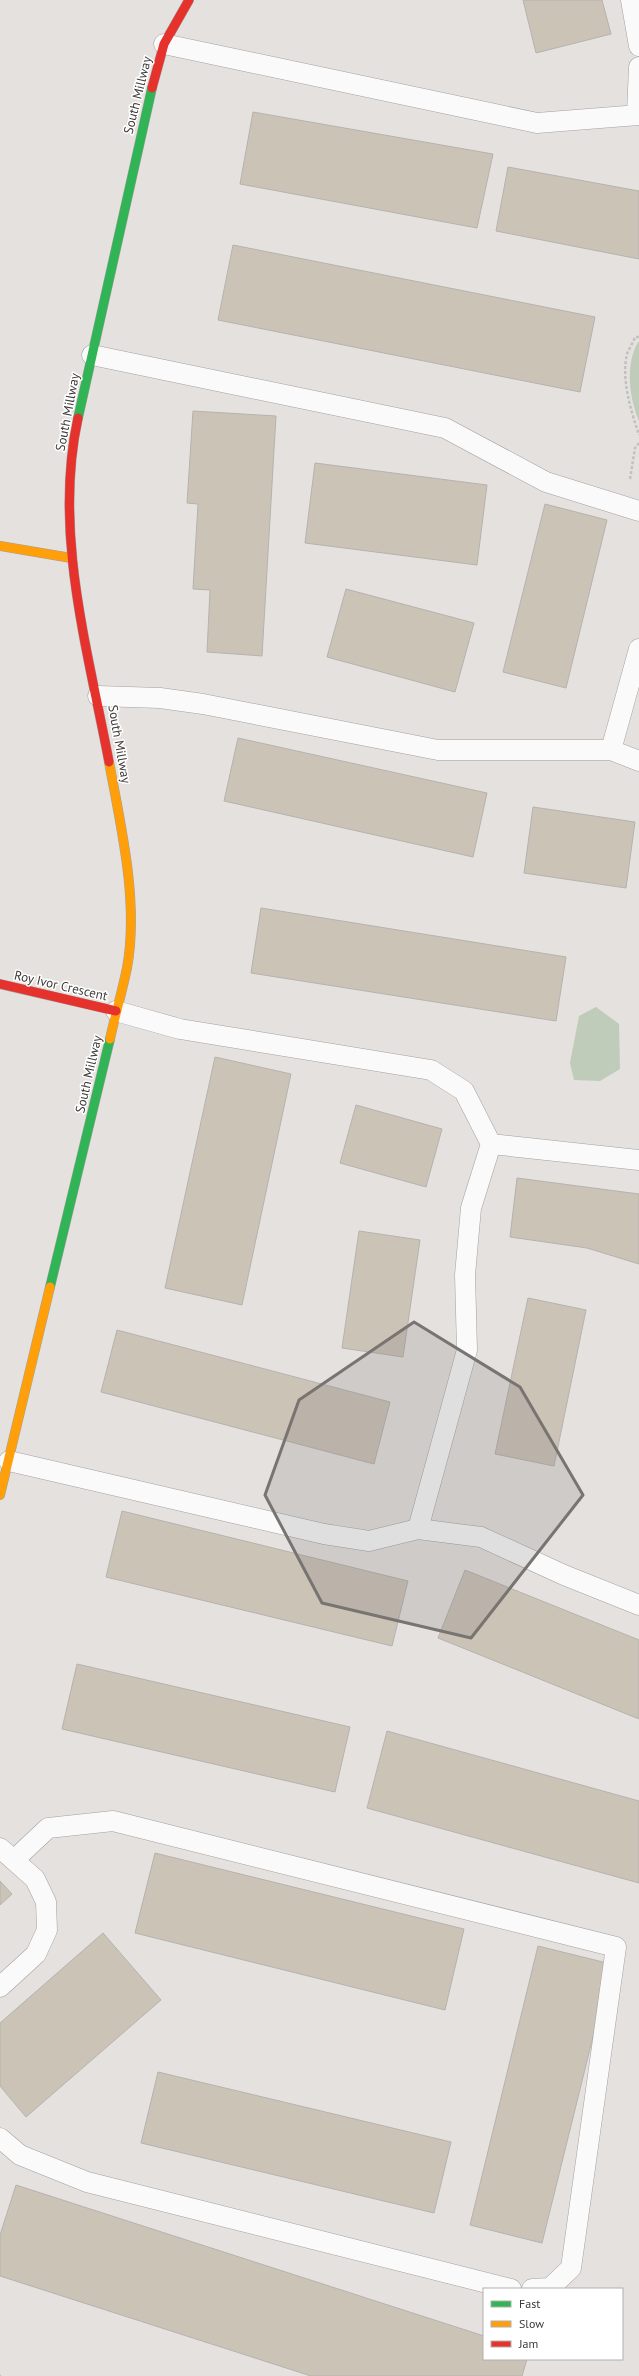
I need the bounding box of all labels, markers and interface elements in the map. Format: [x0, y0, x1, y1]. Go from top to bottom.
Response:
street label: South Millway [120, 55, 155, 136]
street label: South Millway [52, 372, 83, 453]
street label: South Millway [104, 704, 135, 785]
street label: Roy Ivor Crescent [13, 967, 110, 1005]
street label: South Millway [71, 1034, 106, 1115]
legend [483, 2288, 623, 2360]
text: Fast [519, 2296, 540, 2311]
text: Slow [519, 2316, 544, 2331]
text: Jam [518, 2336, 538, 2351]

